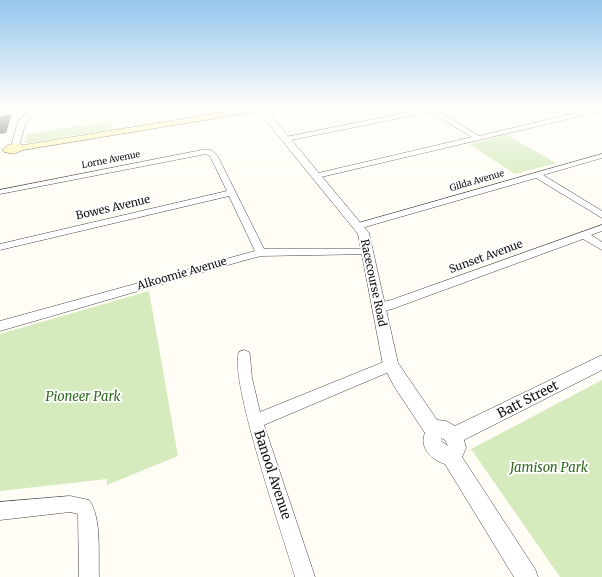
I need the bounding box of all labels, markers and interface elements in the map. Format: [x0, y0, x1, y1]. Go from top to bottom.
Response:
street label: Lorne Avenue [81, 149, 141, 171]
street label: Gilda Avenue [449, 168, 505, 194]
street label: Bowes Avenue [75, 193, 151, 223]
street label: Racecourse Road [357, 238, 389, 328]
street label: Sunset Avenue [447, 238, 525, 276]
street label: Alkoomie Avenue [136, 255, 228, 293]
street label: Batt Street [495, 378, 561, 422]
park label: Pioneer Park [45, 389, 121, 405]
street label: Banool Avenue [250, 428, 294, 522]
park label: Jamison Park [510, 460, 588, 476]

